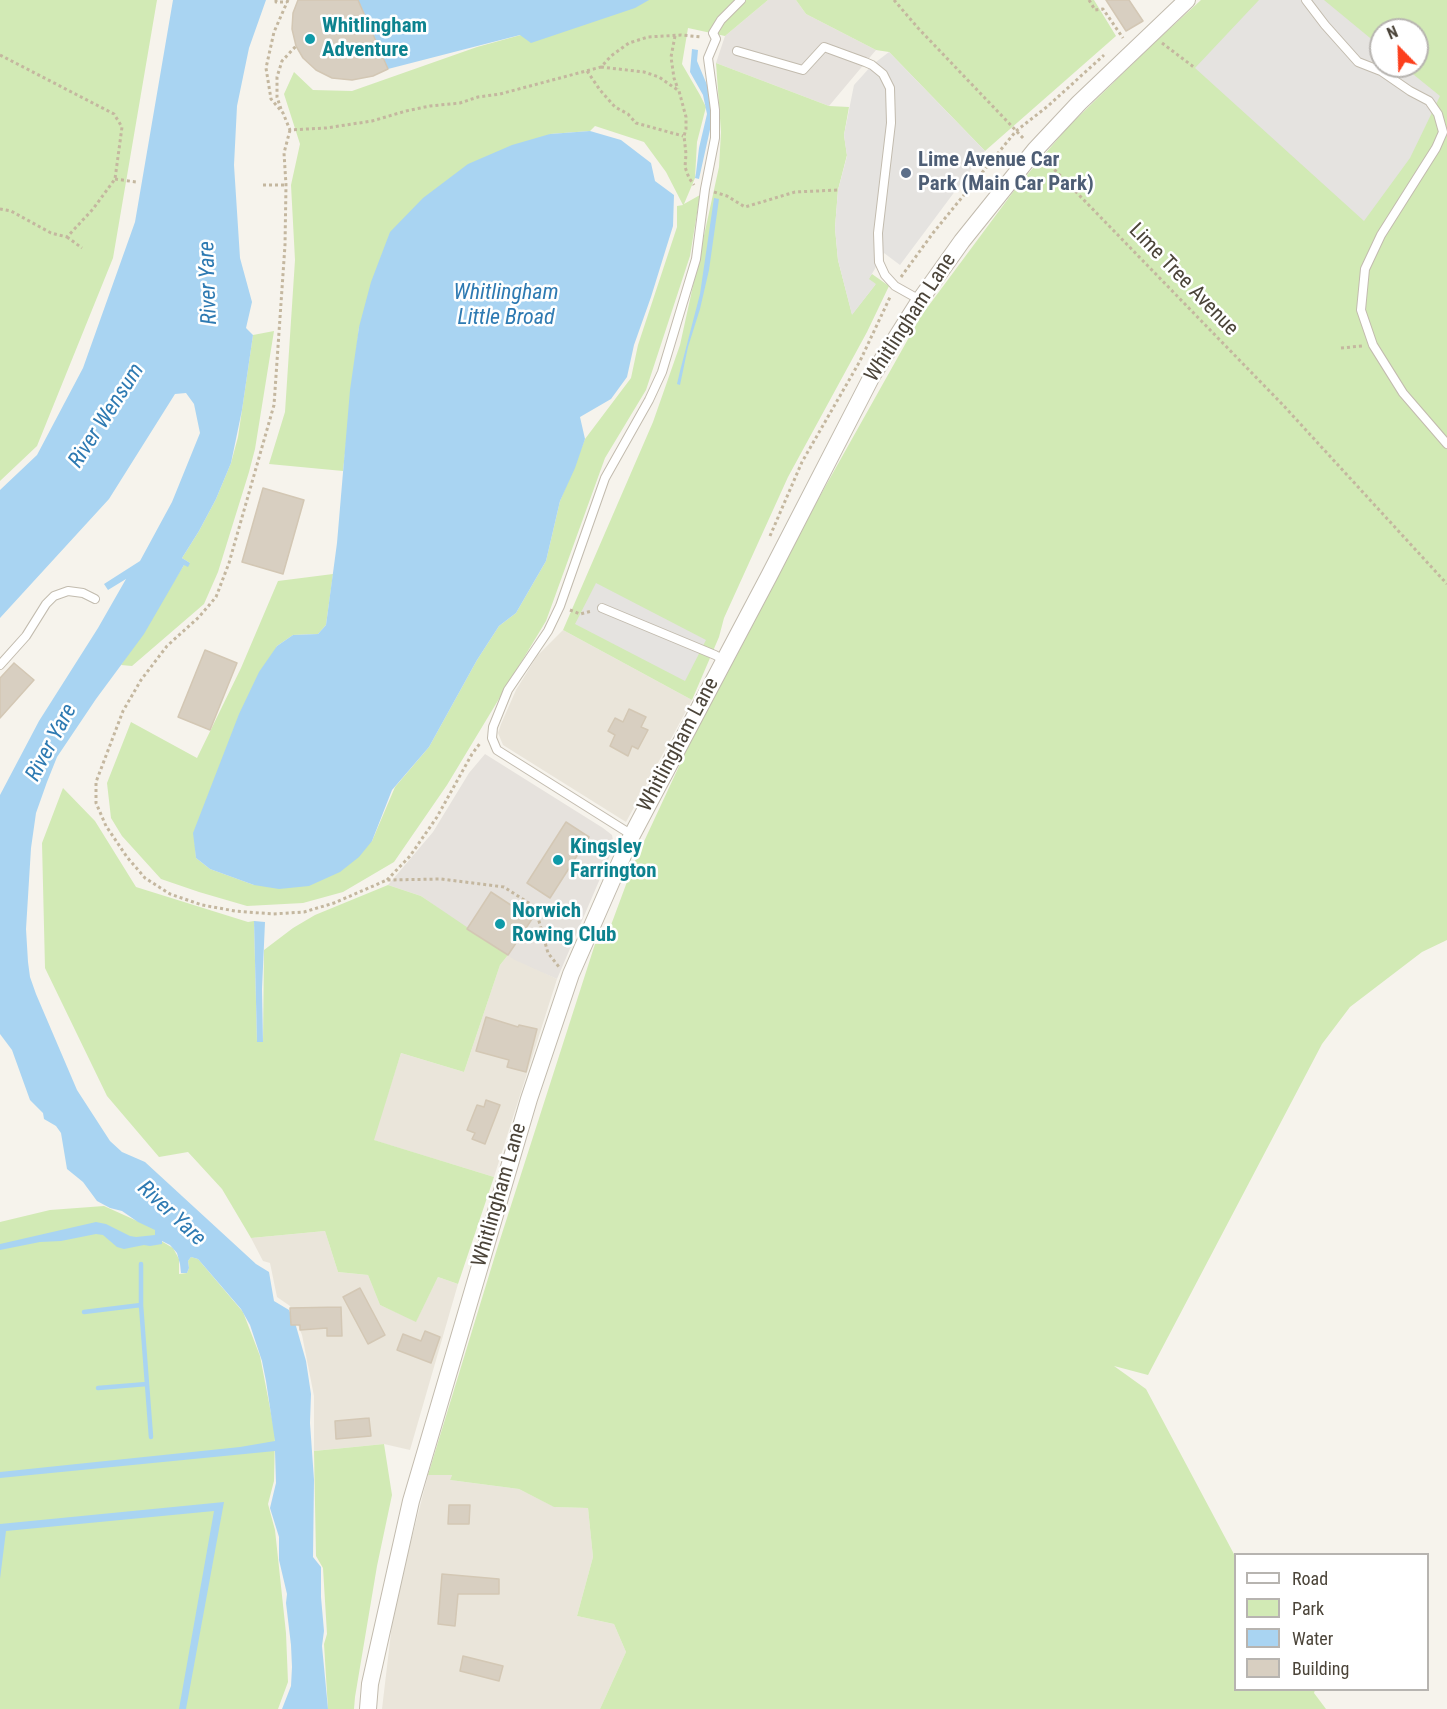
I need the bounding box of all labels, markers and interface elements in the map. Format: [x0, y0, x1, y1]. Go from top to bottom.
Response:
place label: Whitlingham Adventure [322, 14, 427, 64]
north arrow [1369, 18, 1429, 78]
text: N [1384, 22, 1401, 43]
marker: Whitlingham Adventure [303, 32, 317, 46]
place label: Lime Avenue Car Park (Main Car Park) [918, 148, 1094, 198]
marker: Lime Avenue Car Park (Main Car Park) [899, 166, 913, 180]
street label: Lime Tree Avenue [1123, 219, 1243, 341]
water label: River Yare [194, 241, 224, 325]
street label: Whitlingham Lane [860, 249, 962, 387]
water label: Whitlingham Little Broad [453, 280, 559, 332]
water label: River Wensum [63, 359, 151, 473]
street label: Whitlingham Lane [633, 674, 725, 816]
water label: River Yare [21, 700, 83, 786]
place label: Kingsley Farrington [570, 835, 657, 885]
marker: Kingsley Farrington [551, 853, 565, 867]
place label: Norwich Rowing Club [512, 899, 616, 949]
marker: Norwich Rowing Club [493, 917, 507, 931]
street label: Whitlingham Lane [467, 1120, 533, 1270]
water label: River Yare [131, 1176, 211, 1252]
legend [1234, 1553, 1429, 1691]
text: Road [1292, 1568, 1328, 1589]
text: Park [1292, 1598, 1324, 1619]
text: Water [1292, 1628, 1333, 1649]
text: Building [1292, 1658, 1349, 1679]

